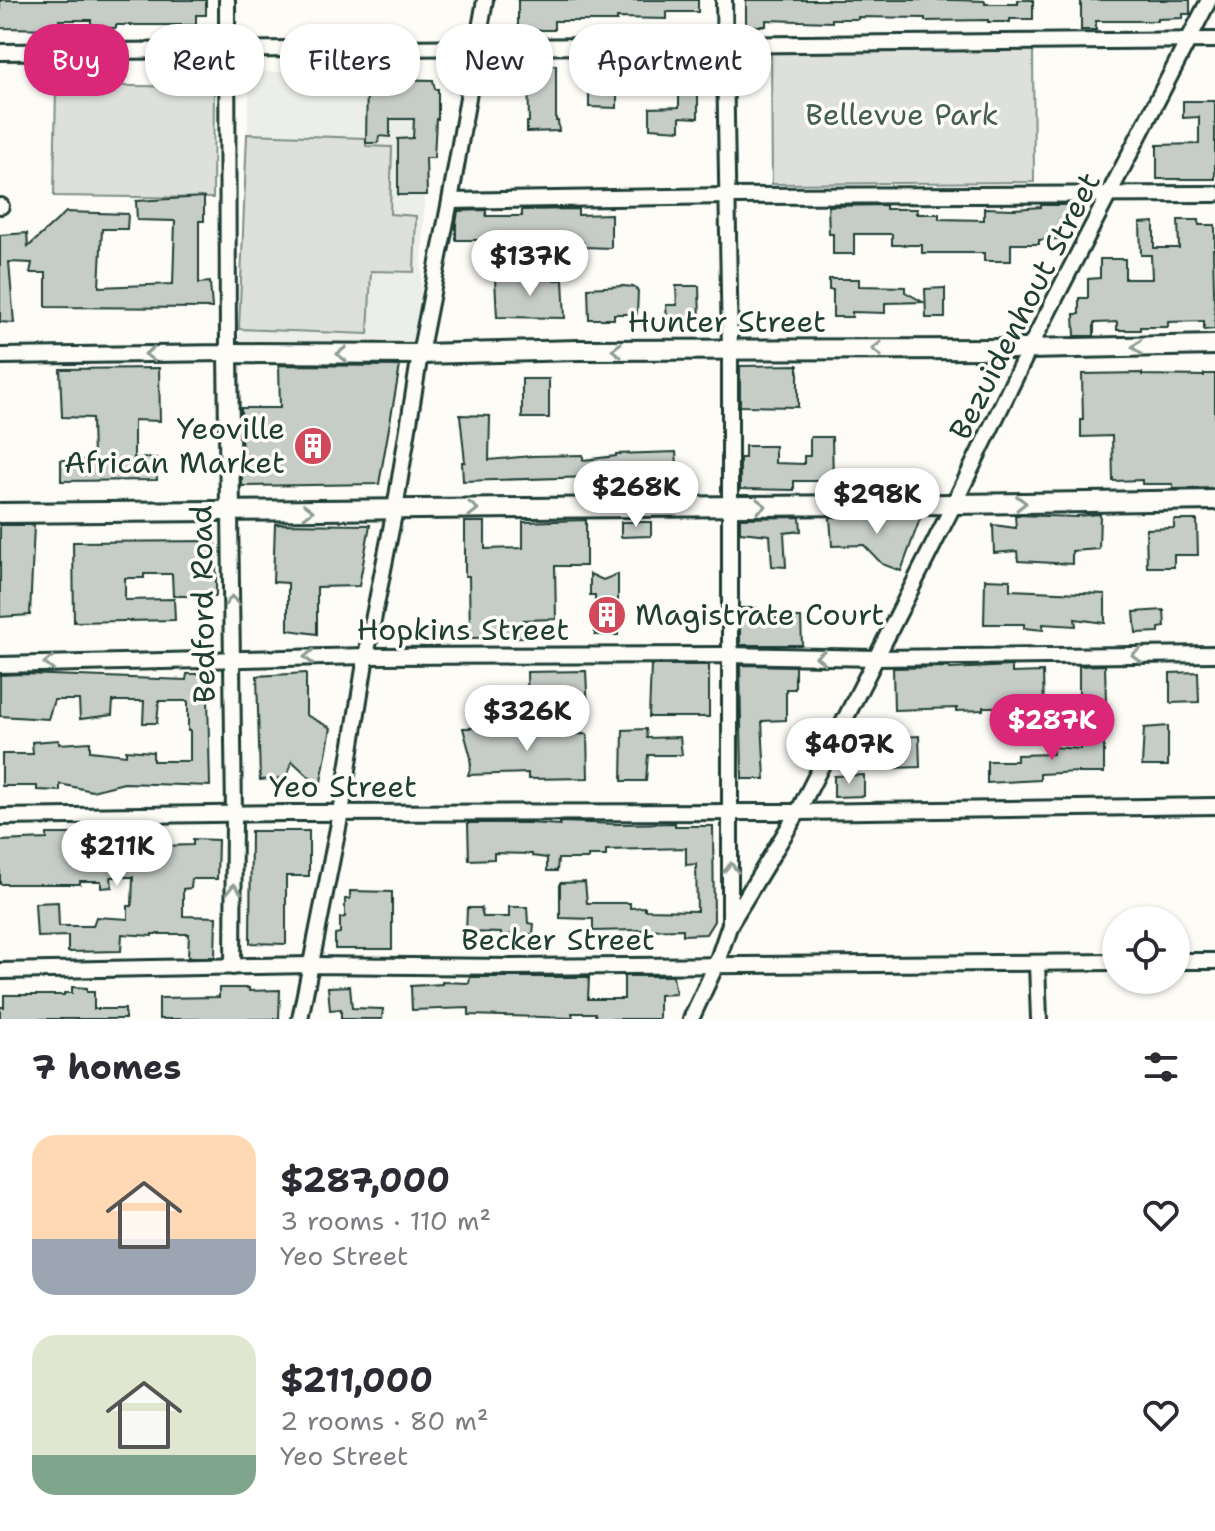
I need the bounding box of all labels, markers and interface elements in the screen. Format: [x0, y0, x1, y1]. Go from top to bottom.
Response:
chip: Buy [24, 24, 129, 96]
chip: Rent [145, 24, 264, 96]
chip: Filters [280, 24, 420, 96]
chip: New [436, 24, 553, 96]
chip: Apartment [569, 24, 771, 96]
park label: Bellevue Park [805, 94, 999, 135]
street label: Bezuidenhout Street [939, 165, 1110, 447]
pin: $137K [474, 230, 586, 298]
text: $137K [489, 238, 571, 273]
street label: Hunter Street [628, 301, 826, 342]
one-way arrow [1130, 338, 1143, 355]
one-way arrow [870, 340, 883, 358]
one-way arrow [610, 341, 623, 359]
one-way arrow [335, 345, 348, 363]
one-way arrow [143, 346, 156, 363]
place label: Yeoville African Market [64, 408, 285, 483]
building icon: Yeoville African Market [292, 425, 334, 467]
pin: $268K [580, 461, 692, 529]
pin: $298K [821, 468, 933, 536]
text: $268K [592, 469, 680, 504]
text: $298K [833, 476, 921, 511]
one-way arrow [1015, 494, 1028, 512]
one-way arrow [755, 497, 768, 515]
one-way arrow [467, 500, 480, 518]
one-way arrow [302, 502, 315, 519]
street label: Bedford Road [180, 505, 225, 703]
one-way arrow [223, 594, 240, 607]
building icon: Magistrate Court [586, 594, 628, 636]
place label: Magistrate Court [635, 594, 884, 635]
street label: Hopkins Street [357, 609, 569, 650]
one-way arrow [1130, 646, 1143, 663]
one-way arrow [814, 648, 827, 666]
one-way arrow [302, 649, 315, 666]
one-way arrow [42, 655, 55, 672]
pin: $326K [471, 685, 583, 753]
text: $326K [483, 693, 571, 728]
pin: $287K [996, 694, 1108, 762]
text: $287K [1007, 702, 1097, 737]
pin: $407K [793, 718, 905, 786]
text: $407K [804, 726, 894, 761]
street label: Yeo Street [269, 766, 417, 807]
pin: $211K [61, 820, 173, 888]
text: $211K [79, 828, 155, 863]
one-way arrow [722, 861, 740, 874]
one-way arrow [225, 882, 243, 895]
map controls [1102, 906, 1190, 994]
button: locate [1102, 906, 1190, 994]
street label: Becker Street [461, 919, 655, 960]
text: 7 homes [32, 1044, 181, 1090]
icon: filters [1139, 1045, 1183, 1089]
text: $287,000 [280, 1157, 450, 1203]
icon: home [96, 1167, 192, 1263]
icon: heart [1139, 1193, 1183, 1237]
text: 3 rooms · 110 m² [280, 1203, 491, 1238]
text: Yeo Street [280, 1238, 408, 1273]
text: $211,000 [280, 1357, 433, 1403]
icon: home [96, 1367, 192, 1463]
icon: heart [1139, 1393, 1183, 1437]
text: 2 rooms · 80 m² [280, 1403, 489, 1438]
text: Yeo Street [280, 1438, 408, 1473]

